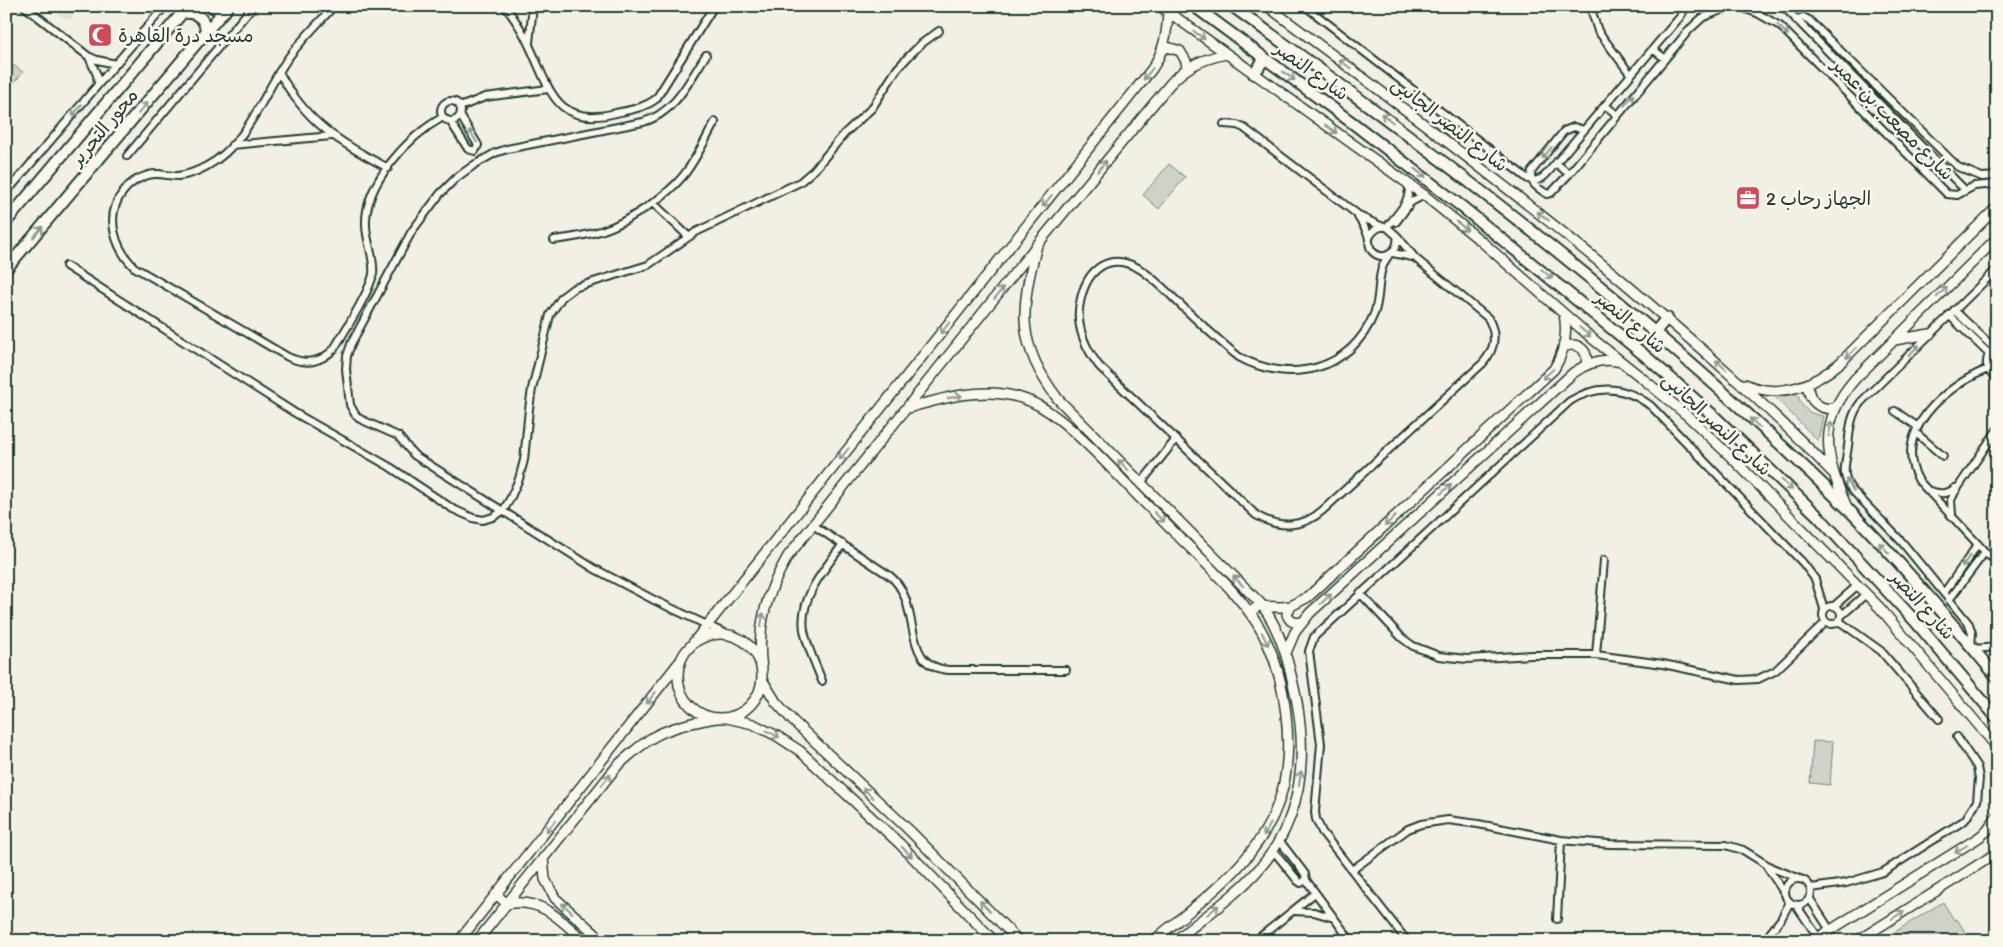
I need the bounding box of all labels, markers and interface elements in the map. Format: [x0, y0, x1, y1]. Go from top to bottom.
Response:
mosque icon: مسجد درة القاهرة [87, 22, 113, 48]
place label: مسجد درة القاهرة [118, 24, 254, 47]
one-way arrow [1777, 24, 1789, 36]
one-way arrow [1192, 30, 1206, 40]
street label: شارع النصر [1268, 36, 1353, 107]
street label: شارع مصعب بن عمير [1824, 52, 1959, 186]
one-way arrow [1338, 59, 1352, 69]
one-way arrow [1143, 67, 1154, 80]
one-way arrow [1282, 71, 1296, 81]
street label: شارع النصر الجانبى [1386, 71, 1513, 178]
street label: محور التحرير [64, 84, 143, 172]
one-way arrow [1624, 94, 1635, 107]
one-way arrow [137, 102, 148, 115]
one-way arrow [71, 104, 82, 117]
one-way arrow [1381, 113, 1394, 124]
one-way arrow [1324, 124, 1338, 134]
one-way arrow [467, 129, 478, 143]
one-way arrow [1541, 146, 1552, 159]
one-way arrow [1096, 160, 1107, 173]
one-way arrow [1413, 168, 1426, 179]
office icon: الجهاز رحاب 2 [1735, 185, 1761, 211]
place label: الجهاز رحاب 2 [1766, 187, 1871, 210]
one-way arrow [1042, 194, 1052, 208]
one-way arrow [1537, 211, 1550, 222]
one-way arrow [1455, 221, 1469, 231]
one-way arrow [32, 226, 43, 239]
one-way arrow [1540, 269, 1553, 280]
street label: شارع النصر [1588, 285, 1671, 360]
one-way arrow [994, 286, 1005, 299]
one-way arrow [1936, 286, 1949, 298]
one-way arrow [940, 321, 951, 334]
one-way arrow [1578, 326, 1591, 338]
one-way arrow [1908, 344, 1920, 356]
one-way arrow [1844, 347, 1857, 359]
one-way arrow [1715, 359, 1728, 371]
street label: شارع النصر الجانبى [1656, 367, 1776, 482]
one-way arrow [1541, 368, 1554, 380]
one-way arrow [947, 391, 963, 401]
one-way arrow [1748, 417, 1761, 429]
one-way arrow [1826, 422, 1836, 438]
one-way arrow [838, 448, 849, 461]
one-way arrow [1118, 460, 1130, 472]
one-way arrow [1781, 479, 1793, 491]
one-way arrow [1844, 479, 1854, 493]
one-way arrow [1439, 483, 1452, 495]
one-way arrow [1152, 511, 1164, 523]
one-way arrow [1384, 515, 1397, 527]
one-way arrow [1878, 542, 1890, 555]
one-way arrow [1961, 554, 1971, 568]
street label: شارع النصر [1883, 564, 1960, 646]
one-way arrow [1232, 575, 1244, 587]
one-way arrow [1319, 593, 1332, 605]
one-way arrow [758, 613, 768, 629]
one-way arrow [1261, 631, 1271, 646]
one-way arrow [645, 691, 656, 704]
one-way arrow [765, 729, 780, 739]
one-way arrow [1295, 771, 1305, 787]
one-way arrow [601, 774, 612, 787]
one-way arrow [862, 787, 875, 798]
one-way arrow [545, 820, 556, 833]
one-way arrow [1261, 822, 1271, 836]
one-way arrow [1954, 844, 1968, 854]
one-way arrow [901, 846, 914, 858]
one-way arrow [979, 900, 991, 912]
one-way arrow [560, 903, 573, 914]
one-way arrow [1206, 904, 1219, 915]
one-way arrow [1891, 910, 1905, 920]

